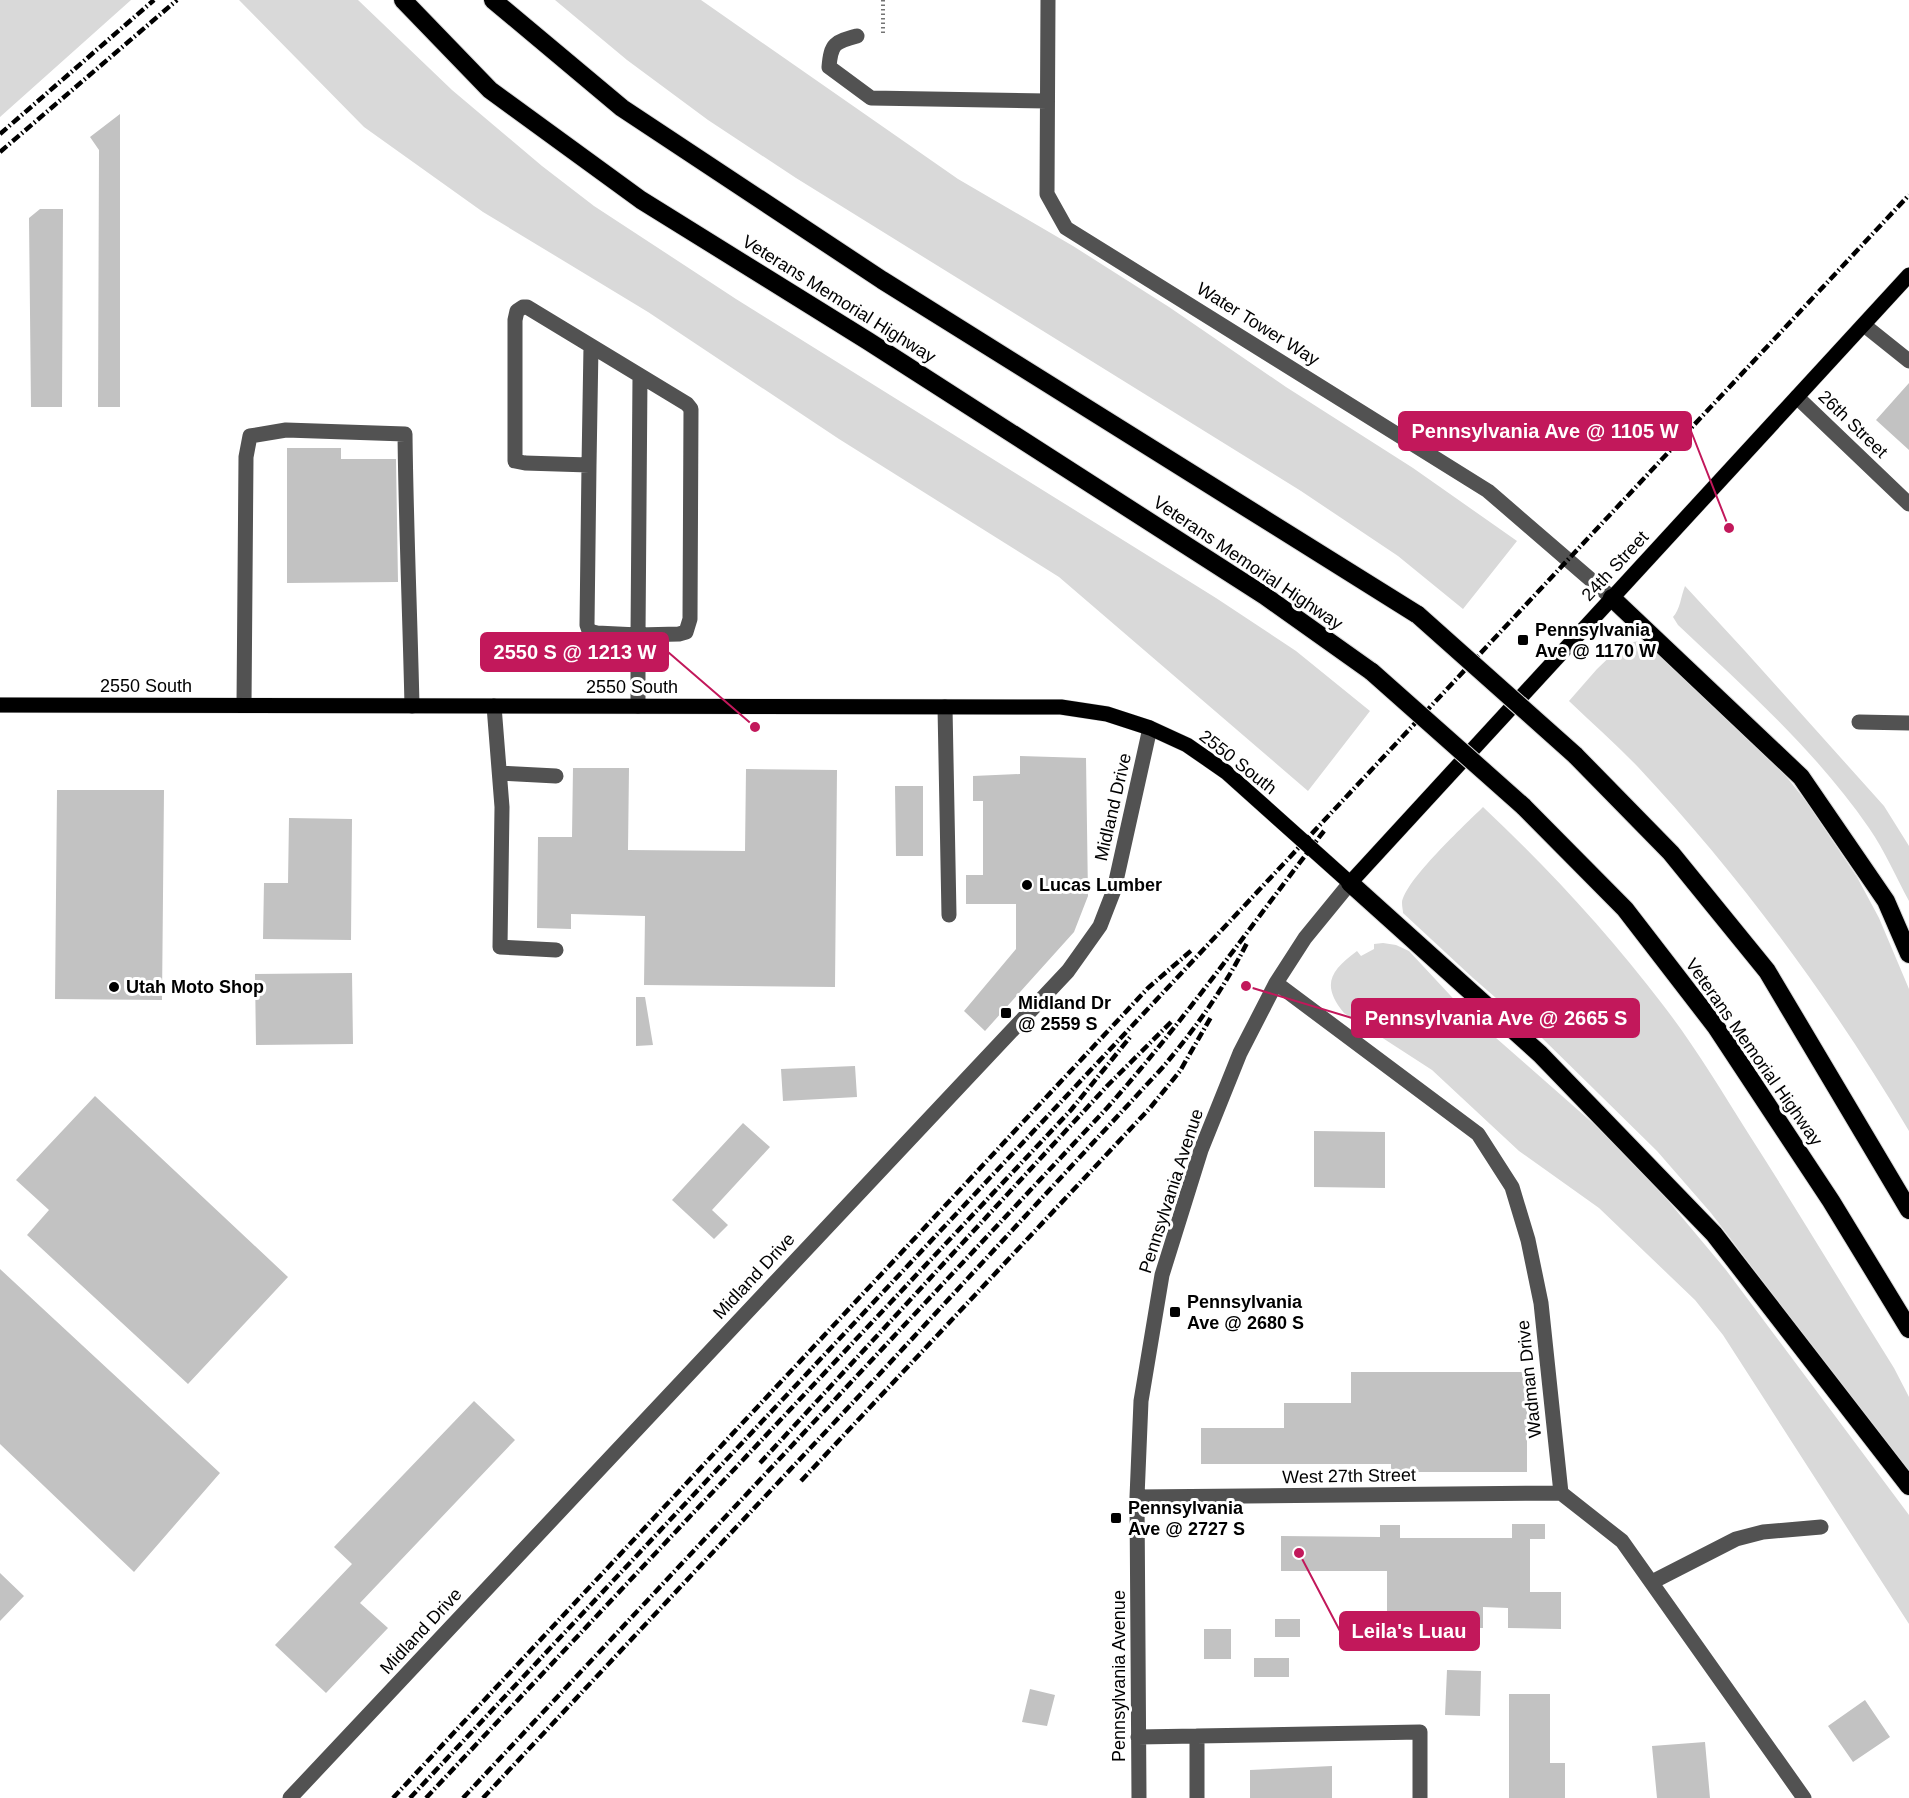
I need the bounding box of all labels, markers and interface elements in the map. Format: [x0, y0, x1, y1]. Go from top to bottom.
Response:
street label: Veterans Memorial Highway [739, 231, 939, 367]
street label: Water Tower Way [1193, 278, 1323, 370]
street label: 26th Street [1814, 386, 1892, 462]
callout: Pennsylvania Ave @ 1105 W [1399, 412, 1691, 450]
text: Pennsylvania Ave @ 1105 W [1411, 420, 1679, 442]
street label: Veterans Memorial Highway [1150, 492, 1346, 634]
street label: 24th Street [1578, 527, 1652, 605]
place label: Pennsylvania Ave @ 1170 W [1535, 620, 1656, 661]
callout: 2550 S @ 1213 W [481, 633, 668, 671]
marker: Pennsylvania Ave @ 1170 W [1516, 633, 1530, 647]
text: 2550 S @ 1213 W [494, 641, 657, 663]
street label: 2550 South [100, 676, 192, 696]
street label: 2550 South [586, 677, 678, 697]
street label: 2550 South [1196, 726, 1280, 798]
street label: Midland Drive [1091, 751, 1135, 863]
place label: Lucas Lumber [1039, 875, 1162, 895]
marker: Lucas Lumber [1020, 878, 1034, 892]
street label: Veterans Memorial Highway [1682, 954, 1826, 1150]
place label: Utah Moto Shop [126, 977, 264, 997]
marker: Utah Moto Shop [107, 980, 121, 994]
place label: Midland Dr @ 2559 S [1018, 993, 1111, 1034]
callout: Pennsylvania Ave @ 2665 S [1352, 999, 1639, 1037]
marker: Midland Dr @ 2559 S [999, 1006, 1013, 1020]
text: Pennsylvania Ave @ 2665 S [1365, 1007, 1627, 1029]
street label: Pennsylvania Avenue [1135, 1106, 1207, 1276]
street label: Midland Drive [709, 1229, 799, 1323]
place label: Pennsylvania Ave @ 2680 S [1187, 1292, 1304, 1333]
marker: Pennsylvania Ave @ 2680 S [1168, 1305, 1182, 1319]
street label: Wadman Drive [1513, 1319, 1545, 1439]
street label: West 27th Street [1282, 1465, 1416, 1487]
place label: Pennsylvania Ave @ 2727 S [1128, 1498, 1245, 1539]
marker: Pennsylvania Ave @ 2727 S [1109, 1511, 1123, 1525]
street label: Midland Drive [376, 1584, 466, 1678]
street label: Pennsylvania Avenue [1109, 1590, 1129, 1762]
callout: Leila's Luau [1340, 1612, 1479, 1650]
text: Leila's Luau [1352, 1620, 1466, 1642]

